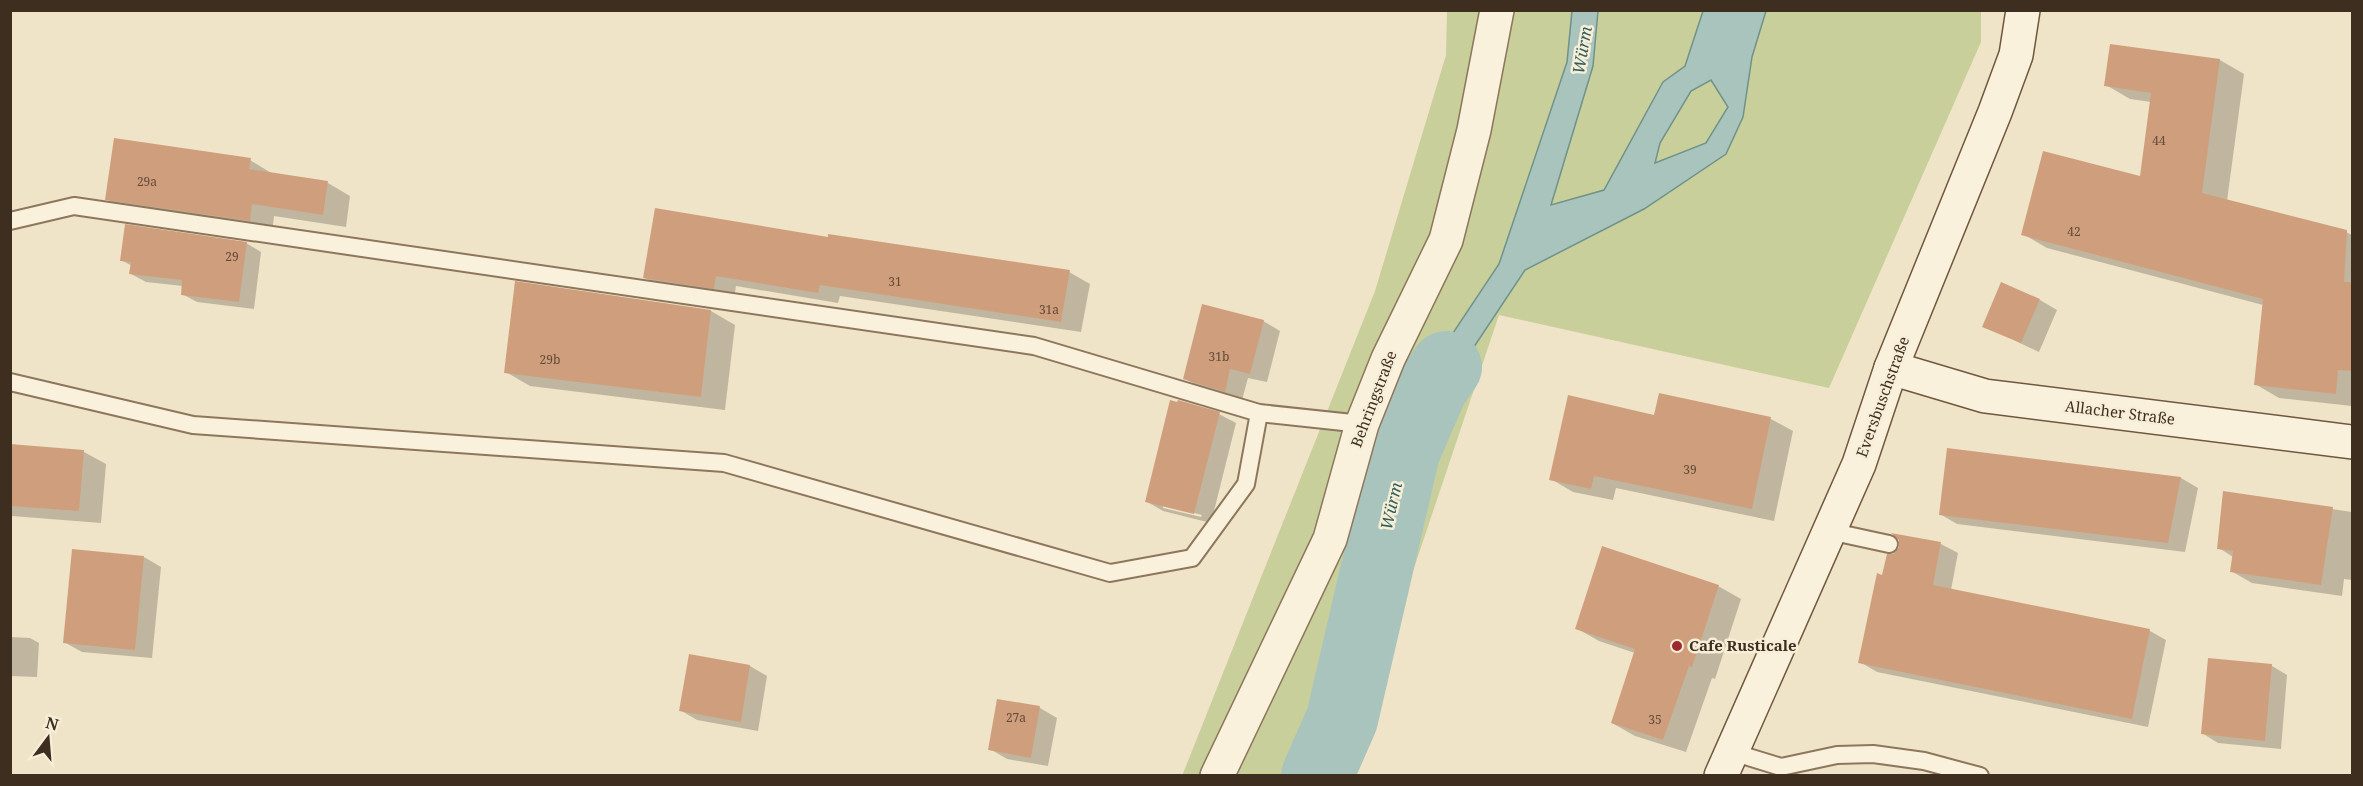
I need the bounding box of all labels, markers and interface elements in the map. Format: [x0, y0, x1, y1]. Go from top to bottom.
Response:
water label: Würm [1567, 24, 1597, 76]
house number: 44 [2152, 132, 2166, 149]
house number: 29a [137, 173, 157, 190]
house number: 42 [2067, 223, 2081, 240]
house number: 29 [225, 248, 239, 265]
house number: 31 [888, 273, 902, 290]
house number: 31a [1039, 301, 1059, 318]
street label: Eversbuschstraße [1851, 333, 1913, 460]
street label: Behringstraße [1345, 347, 1401, 450]
house number: 31b [1209, 348, 1229, 365]
house number: 29b [540, 351, 560, 368]
street label: Allacher Straße [2064, 395, 2176, 429]
house number: 39 [1683, 461, 1697, 478]
water label: Würm [1375, 479, 1407, 532]
place label: Cafe Rusticale [1689, 635, 1797, 655]
marker: Cafe Rusticale [1670, 639, 1684, 653]
north arrow [18, 708, 78, 768]
house number: 27a [1006, 709, 1026, 726]
text: N [43, 711, 62, 736]
house number: 35 [1648, 711, 1662, 728]

